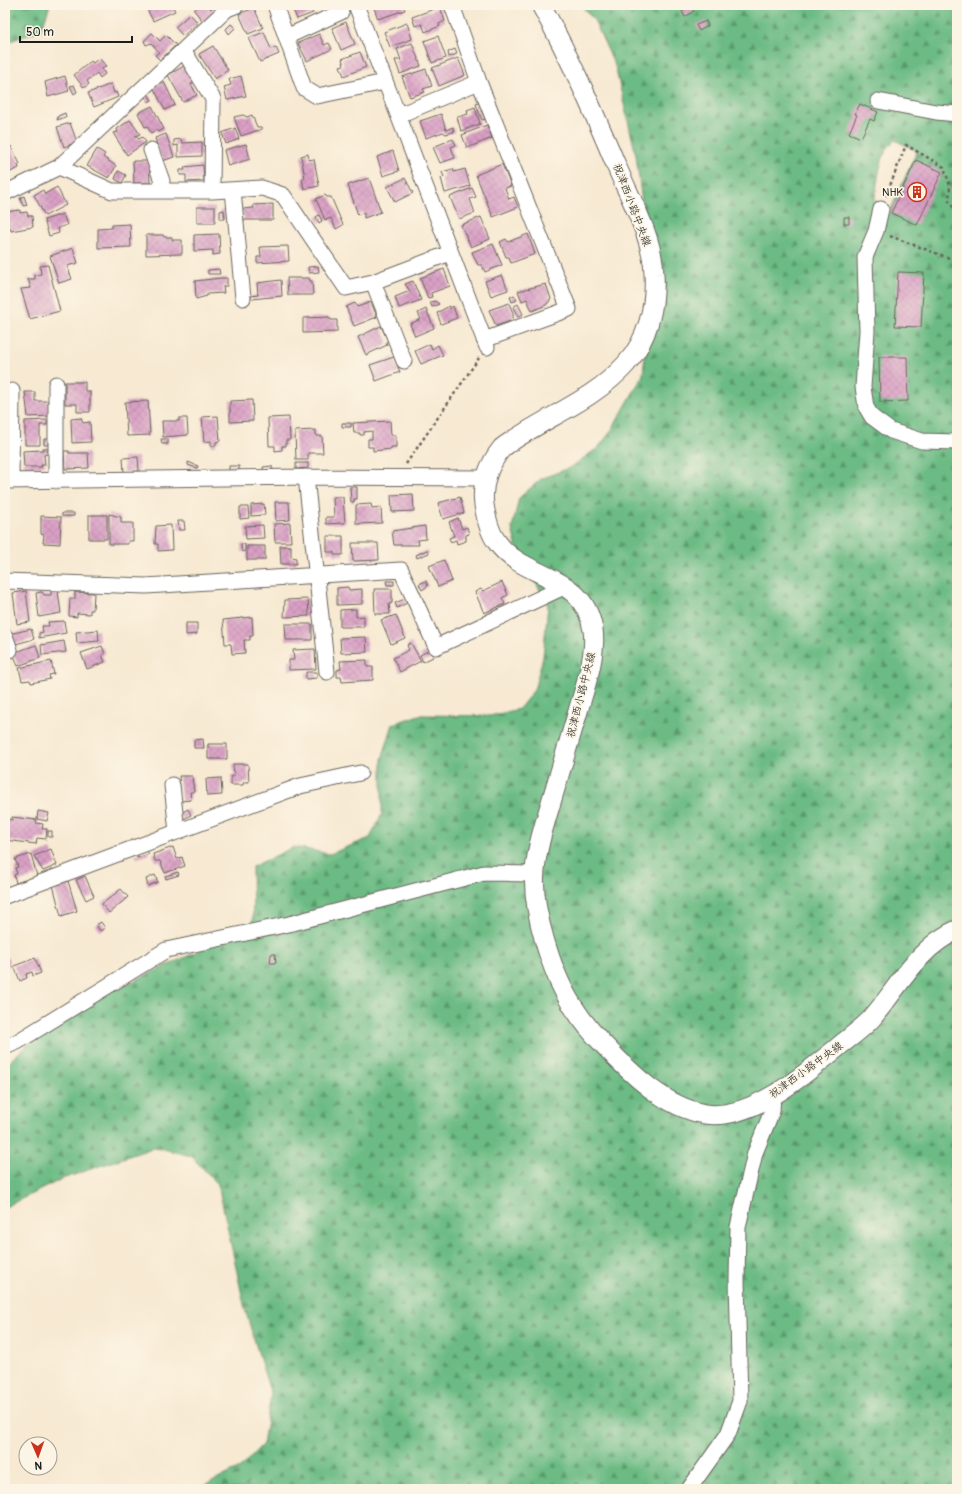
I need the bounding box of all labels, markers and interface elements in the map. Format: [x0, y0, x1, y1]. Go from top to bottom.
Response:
scale bar [20, 18, 132, 44]
text: 50 m [26, 25, 54, 40]
street label: 祝津西小路中央線 [610, 162, 654, 248]
building icon: NHK [906, 181, 928, 203]
place label: NHK [882, 186, 903, 199]
street label: 祝津西小路中央線 [564, 651, 598, 739]
street label: 祝津西小路中央線 [767, 1039, 845, 1101]
north arrow [18, 1436, 58, 1476]
text: N [34, 1459, 42, 1472]

